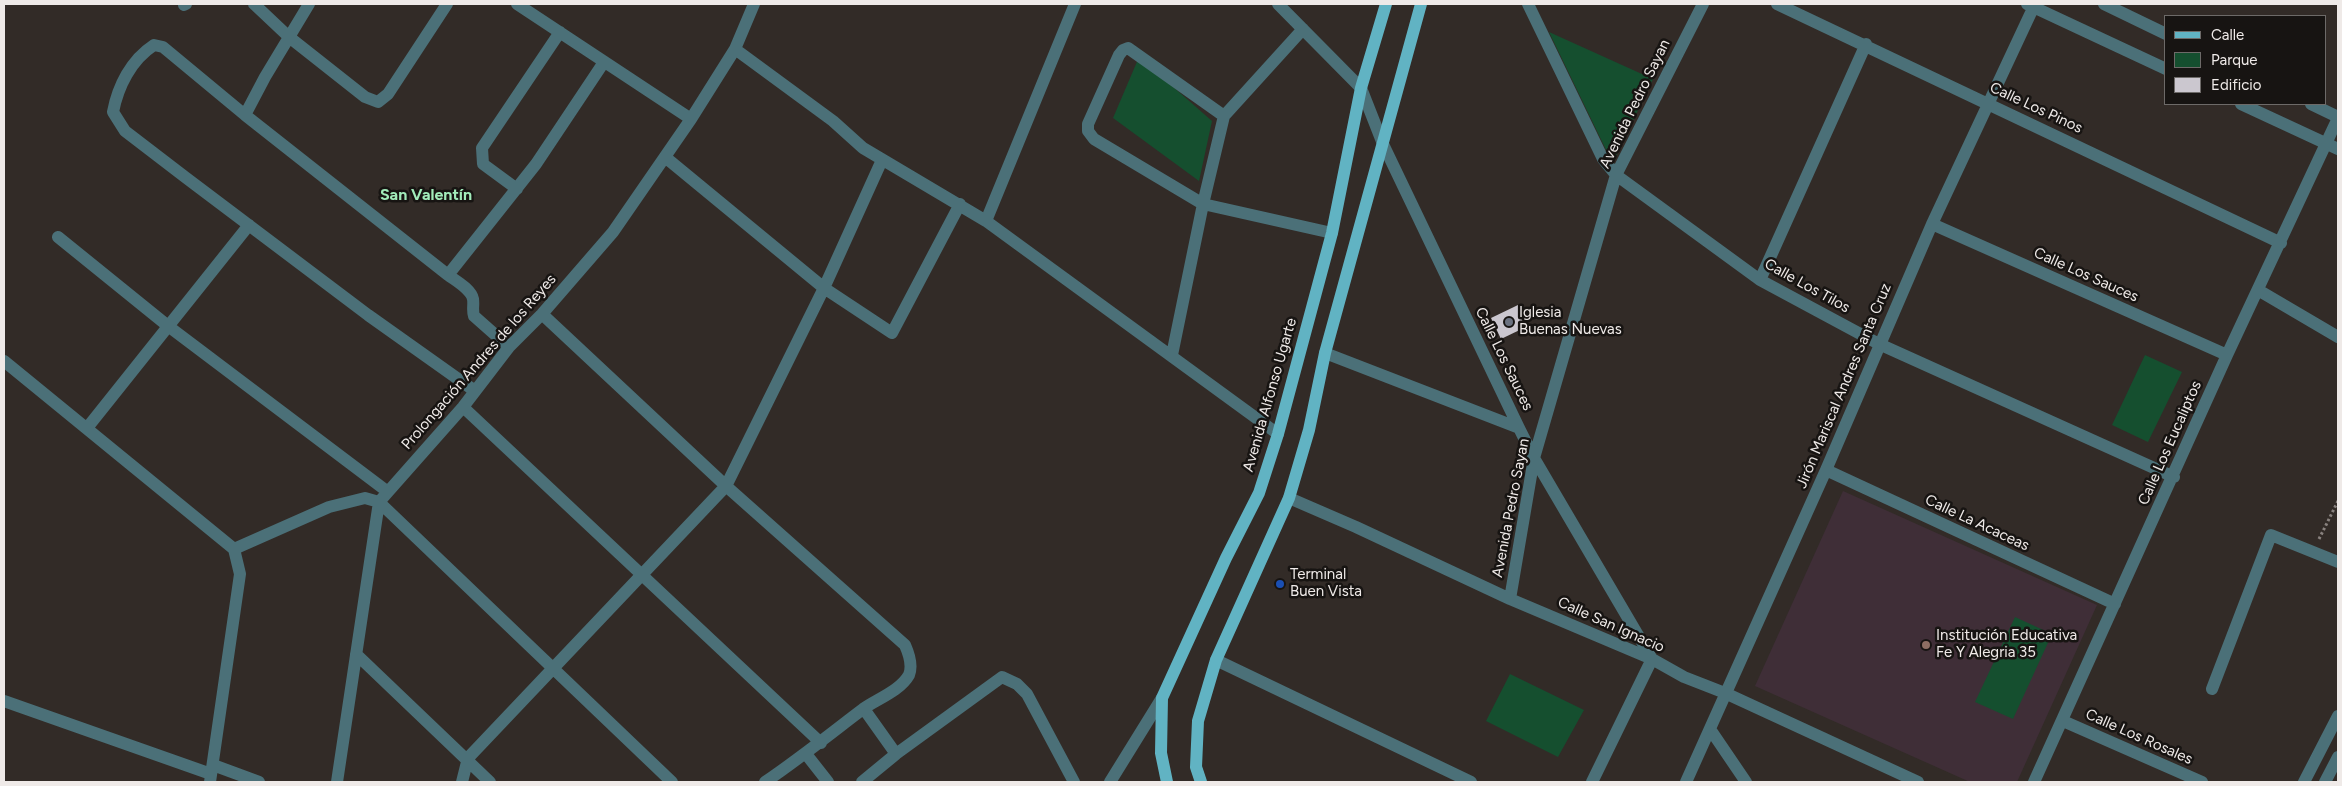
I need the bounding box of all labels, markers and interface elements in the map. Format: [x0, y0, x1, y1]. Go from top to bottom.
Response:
legend [2164, 15, 2327, 105]
text: Calle [2211, 26, 2244, 44]
street label: Avenida Pedro Sayan [1596, 37, 1674, 171]
text: Parque [2211, 51, 2258, 69]
text: Edificio [2211, 76, 2261, 94]
street label: Calle Los Pinos [1987, 79, 2085, 137]
district label: San Valentín [380, 185, 472, 205]
street label: Calle Los Sauces [2031, 244, 2141, 306]
street label: Calle Los Tilos [1761, 255, 1853, 317]
street label: Prolongación Andres de los Reyes [398, 271, 560, 453]
street label: Jirón Mariscal Andres Santa Cruz [1793, 281, 1895, 491]
street label: Calle Los Sauces [1471, 304, 1537, 414]
place label: Iglesia Buenas Nuevas [1519, 304, 1622, 339]
street label: Avenida Alfonso Ugarte [1239, 316, 1301, 474]
marker: Iglesia Buenas Nuevas [1503, 316, 1515, 328]
street label: Calle Los Eucaliptos [2134, 378, 2206, 508]
street label: Avenida Pedro Sayan [1489, 437, 1533, 579]
street label: Calle La Acaceas [1922, 491, 2032, 555]
place label: Terminal Buen Vista [1290, 566, 1362, 601]
marker: Terminal Buen Vista [1274, 578, 1286, 590]
street label: Calle San Ignacio [1555, 593, 1667, 657]
place label: Institución Educativa Fe Y Alegria 35 [1936, 627, 2077, 662]
marker: Institución Educativa Fe Y Alegria 35 [1920, 639, 1932, 651]
street label: Calle Los Rosales [2083, 705, 2195, 769]

